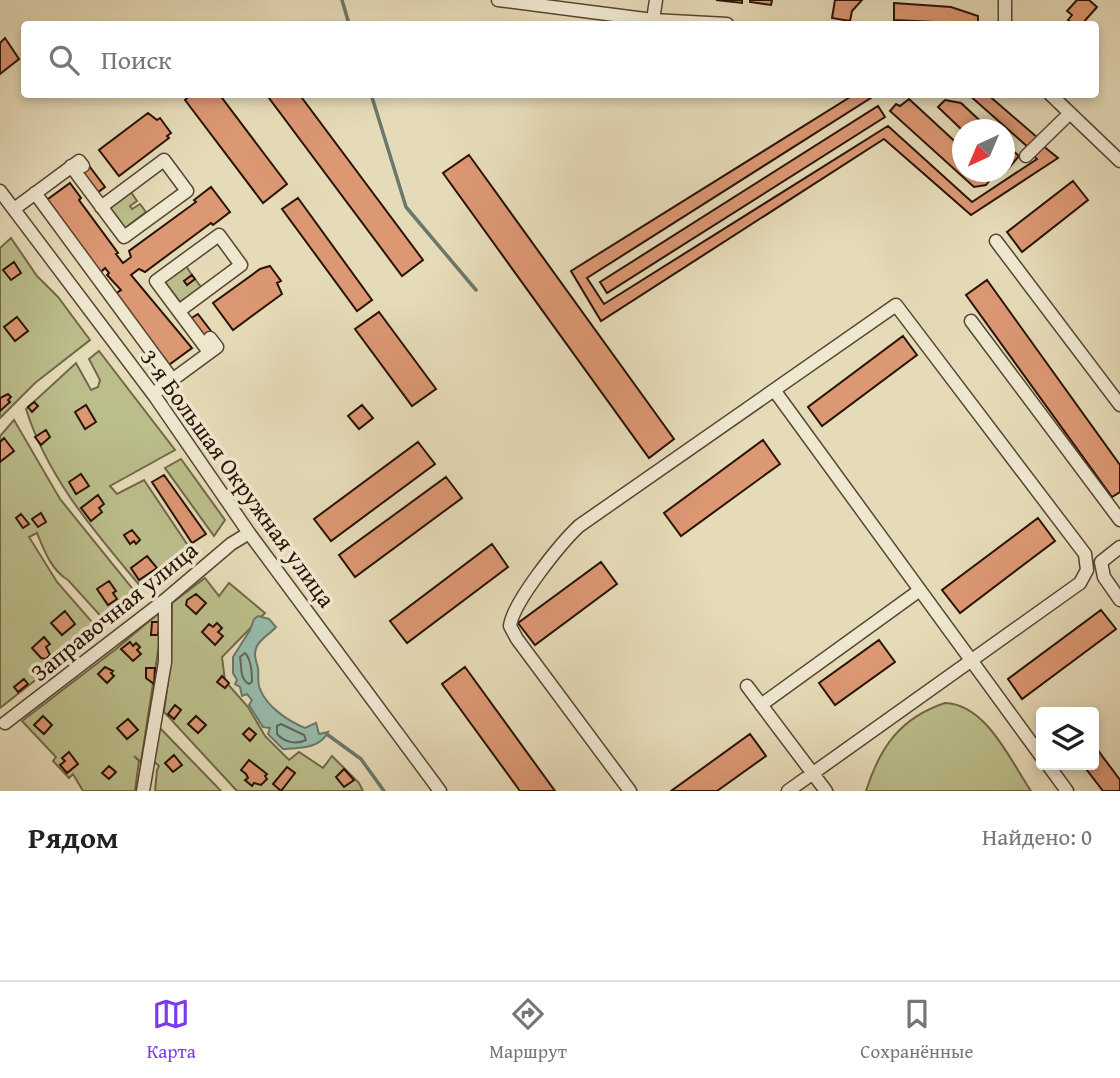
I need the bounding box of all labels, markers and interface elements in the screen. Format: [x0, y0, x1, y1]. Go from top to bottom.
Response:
search box [21, 21, 1099, 98]
text: Поиск [101, 40, 172, 79]
icon: search [45, 41, 83, 79]
north arrow [952, 119, 1015, 182]
street label: 3-я Большая Окружная улица [132, 341, 344, 615]
street label: Заправочная улица [23, 532, 206, 689]
map controls [1036, 707, 1099, 770]
button: layers [1036, 707, 1099, 770]
text: Рядом [28, 815, 119, 859]
text: Найдено: 0 [982, 820, 1092, 853]
tab: Карта [147, 995, 196, 1065]
tab: Маршрут [489, 995, 567, 1065]
tab: Сохранённые [860, 995, 973, 1065]

